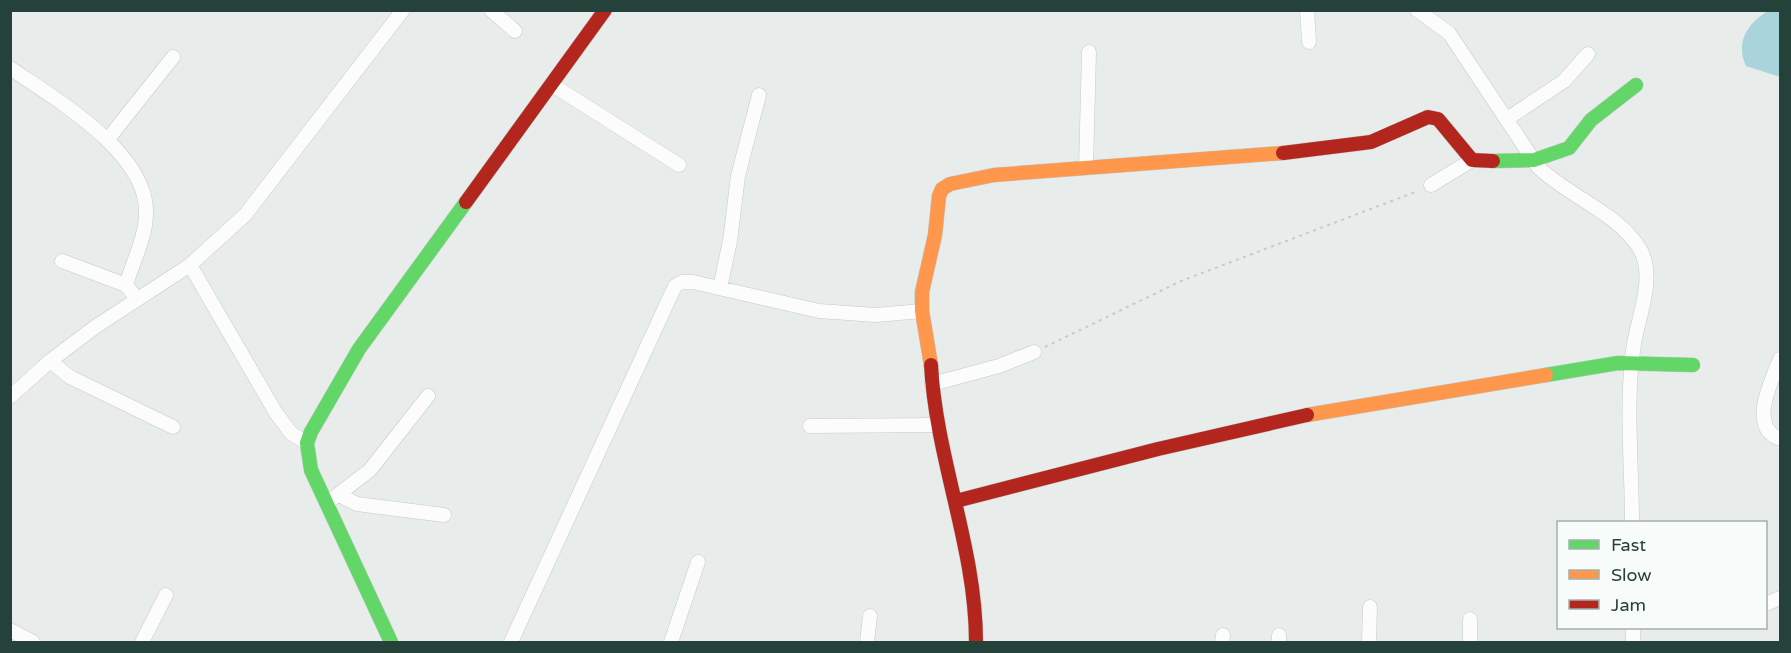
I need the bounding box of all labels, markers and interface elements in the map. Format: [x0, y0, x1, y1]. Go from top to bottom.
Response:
legend [1557, 521, 1767, 629]
text: Fast [1611, 534, 1646, 556]
text: Slow [1611, 564, 1652, 586]
text: Jam [1611, 594, 1646, 616]

